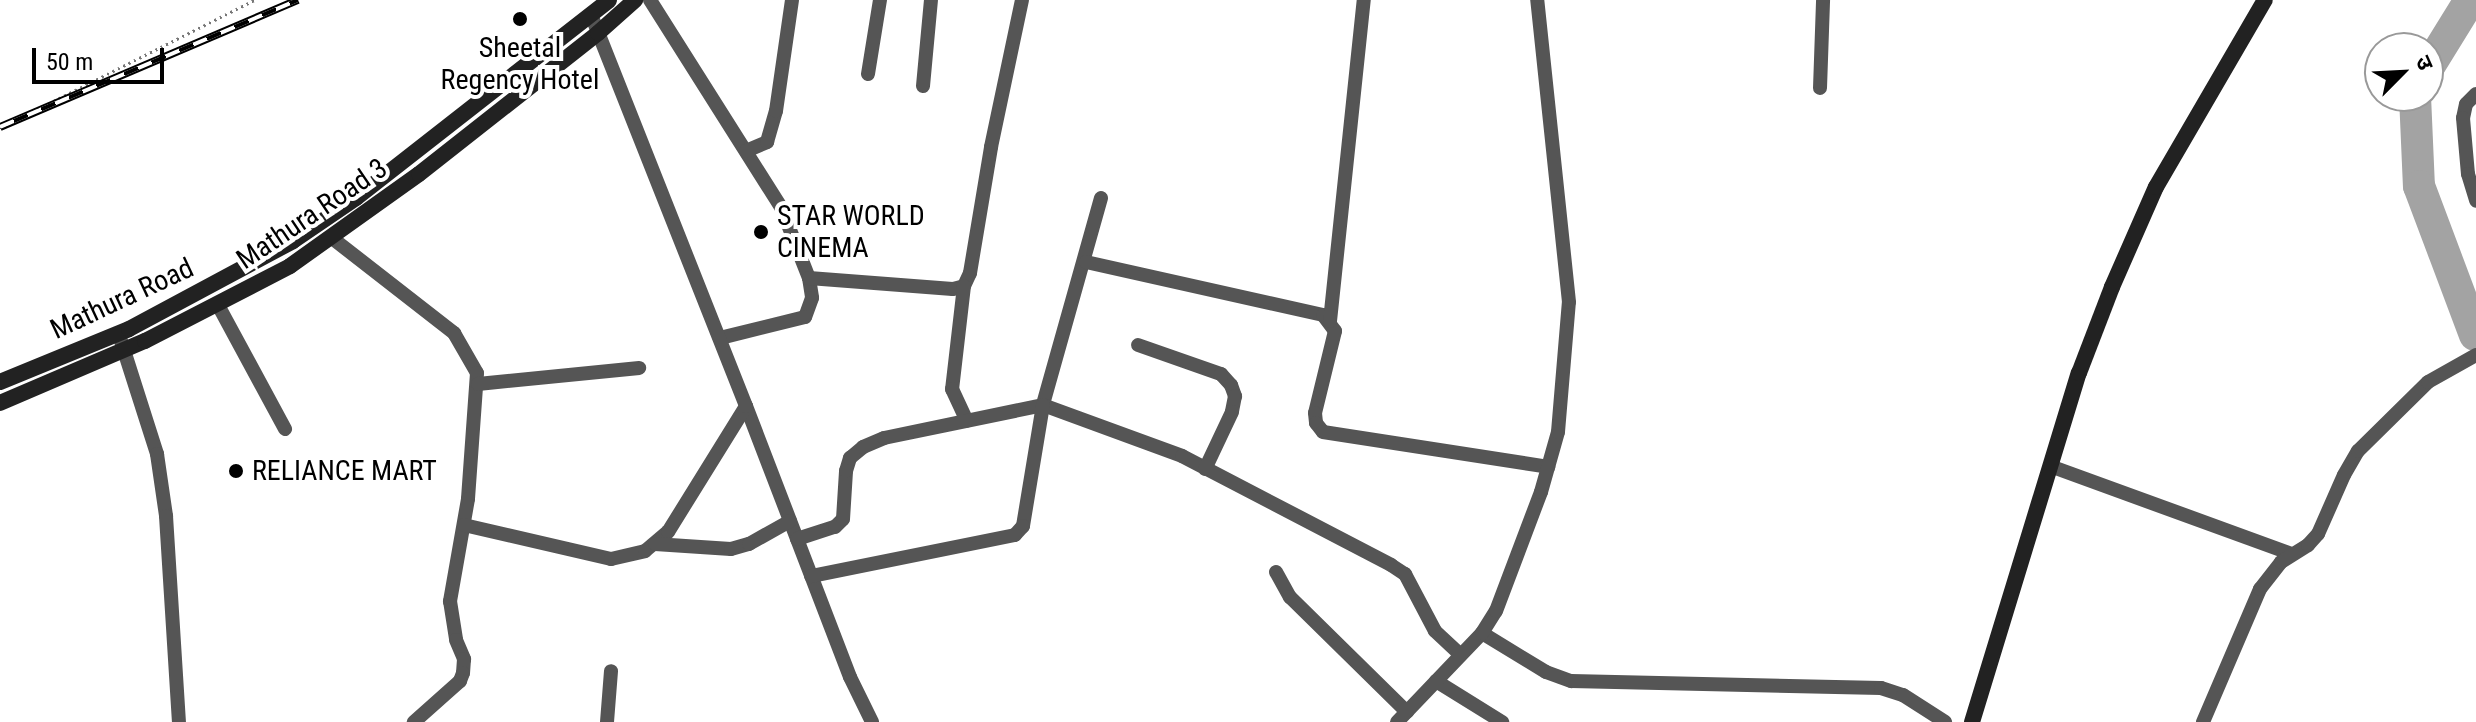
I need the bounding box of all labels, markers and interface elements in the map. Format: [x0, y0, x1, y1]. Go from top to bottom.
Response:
marker: Sheetal Regency Hotel [511, 10, 529, 28]
place label: Sheetal Regency Hotel [441, 31, 599, 97]
scale bar [36, 32, 168, 82]
north arrow [2364, 32, 2444, 112]
text: 50 m [46, 48, 93, 76]
text: उ [2411, 52, 2439, 74]
street label: Mathura Road 3 [230, 151, 394, 277]
place label: STAR WORLD CINEMA [777, 199, 925, 265]
marker: STAR WORLD CINEMA [752, 223, 770, 241]
street label: Mathura Road [45, 251, 199, 347]
place label: RELIANCE MART [252, 454, 437, 488]
marker: RELIANCE MART [227, 462, 245, 480]

